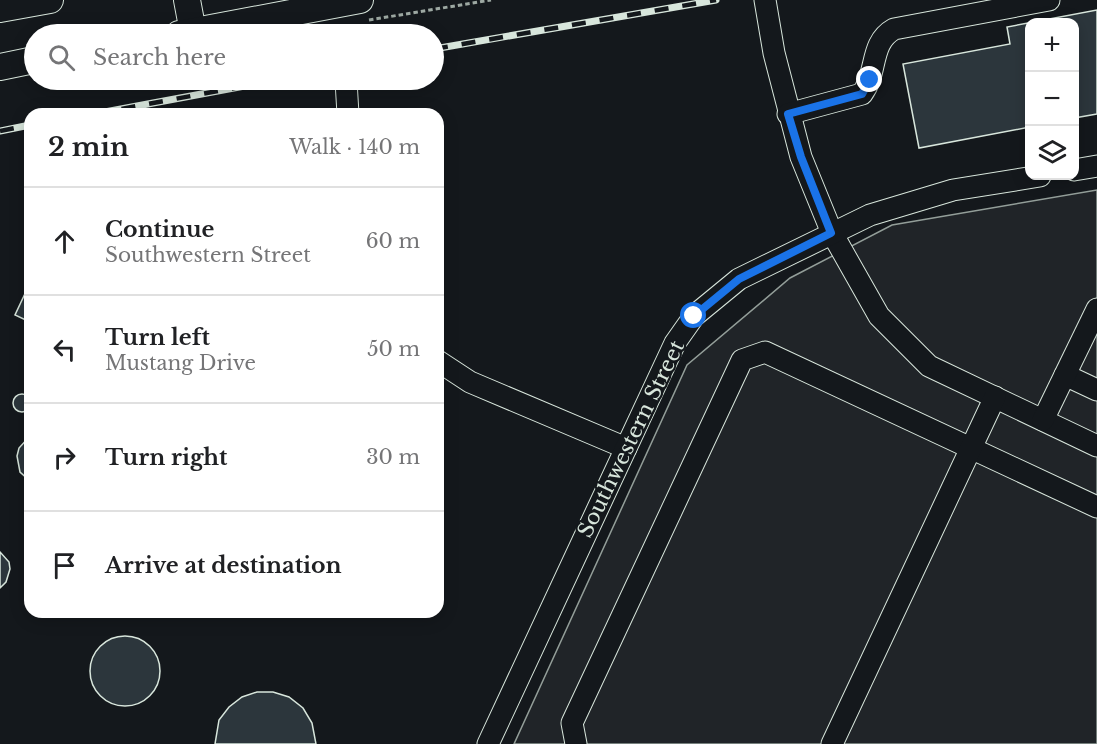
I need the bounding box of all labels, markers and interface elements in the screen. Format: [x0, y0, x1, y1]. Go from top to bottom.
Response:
map controls [1025, 18, 1079, 180]
button: + [1025, 18, 1079, 72]
search box [24, 24, 444, 90]
icon: search [45, 41, 78, 74]
text: Search here [93, 44, 226, 71]
route end [856, 66, 882, 92]
button: − [1025, 72, 1079, 126]
button: layers [1025, 126, 1079, 180]
text: 2 min [48, 131, 129, 163]
text: Walk · 140 m [289, 135, 420, 159]
text: Continue [105, 216, 214, 243]
icon: ahead [48, 225, 81, 258]
text: 60 m [366, 229, 420, 253]
text: Southwestern Street [105, 243, 311, 267]
route start [680, 302, 706, 328]
text: Turn left [105, 324, 210, 351]
icon: left [48, 333, 81, 366]
street label: Southwestern Street [572, 336, 690, 542]
text: 50 m [367, 337, 420, 361]
text: Mustang Drive [105, 351, 256, 375]
icon: right [48, 441, 81, 474]
text: Turn right [105, 444, 227, 471]
text: 30 m [366, 445, 420, 469]
icon: arrive [48, 549, 81, 582]
text: Arrive at destination [105, 552, 342, 579]

